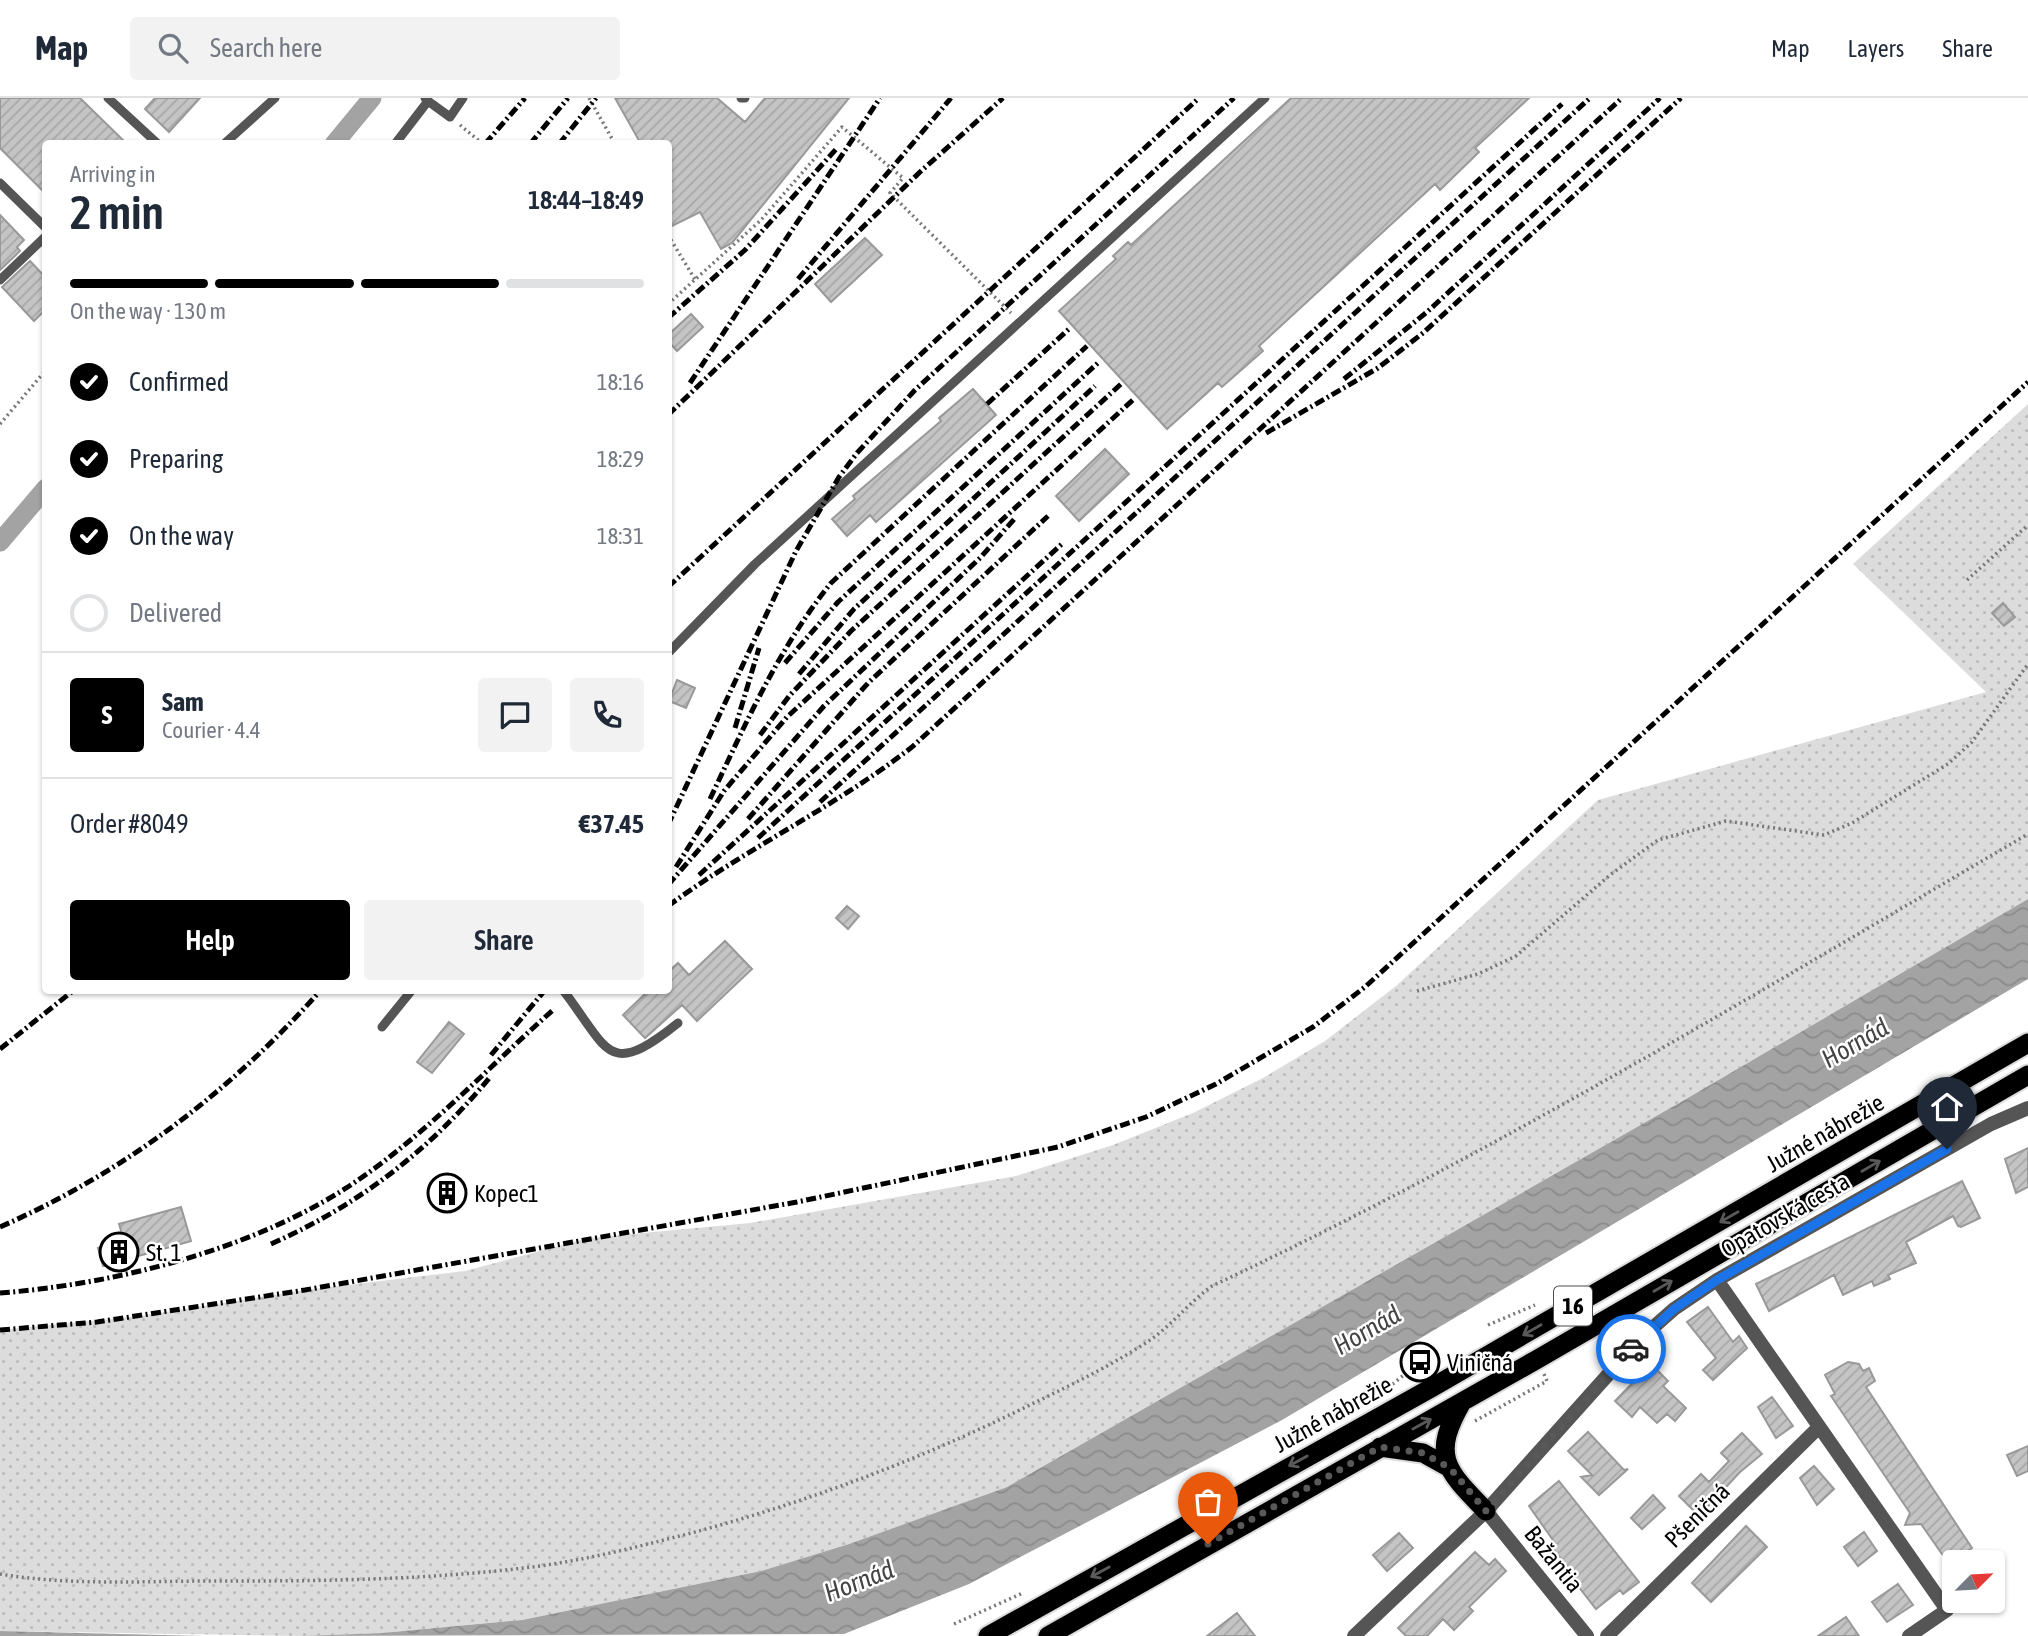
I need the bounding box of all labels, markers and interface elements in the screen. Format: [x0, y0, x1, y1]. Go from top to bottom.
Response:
search box [130, 17, 620, 80]
text: Map [35, 29, 88, 67]
icon: search [154, 29, 192, 67]
text: Search here [210, 33, 322, 63]
text: Map [1771, 35, 1810, 62]
text: Layers [1848, 35, 1904, 62]
text: Share [1942, 35, 1993, 62]
text: Arriving in [70, 161, 156, 187]
text: 18:44–18:49 [528, 185, 644, 215]
text: 2 min [70, 186, 164, 239]
text: On the way · 130 m [70, 298, 226, 324]
icon: check [70, 363, 108, 401]
text: Confirmed [129, 367, 229, 397]
text: 18:16 [597, 369, 644, 395]
icon: check [70, 440, 108, 478]
text: Preparing [129, 444, 223, 474]
text: 18:29 [597, 446, 644, 472]
icon: check [70, 517, 108, 555]
text: On the way [129, 521, 234, 551]
text: 18:31 [597, 523, 644, 549]
text: Delivered [129, 598, 222, 628]
button: chat [478, 678, 552, 752]
button: phone [570, 678, 644, 752]
text: Sam [162, 687, 204, 717]
text: S [102, 700, 112, 730]
text: Courier · 4.4 [162, 717, 261, 743]
text: Order #8049 [70, 809, 189, 839]
text: €37.45 [579, 809, 644, 839]
button: Help [70, 900, 350, 980]
button: Share [364, 900, 644, 980]
water label: Hornád [1816, 1012, 1894, 1074]
pin [1917, 1077, 1977, 1149]
icon: home [1928, 1088, 1966, 1126]
street label: Južné nábrežie [1762, 1089, 1888, 1177]
one-way arrow [1861, 1159, 1881, 1173]
street label: Opatovská cesta [1716, 1167, 1854, 1263]
building icon: Kopec1 [426, 1172, 468, 1214]
place label: Kopec1 [474, 1180, 539, 1207]
one-way arrow [1719, 1211, 1740, 1224]
building icon: St. 1 [98, 1231, 140, 1273]
place label: St. 1 [146, 1239, 182, 1266]
one-way arrow [1653, 1279, 1673, 1293]
road number: 16 [1554, 1287, 1592, 1326]
water label: Hornád [1328, 1299, 1406, 1361]
courier [1596, 1314, 1666, 1384]
one-way arrow [1522, 1323, 1542, 1337]
icon: car [1612, 1330, 1650, 1368]
bus stop icon: Viničná [1399, 1341, 1441, 1383]
place label: Viničná [1447, 1349, 1513, 1376]
street label: Južné nábrežie [1269, 1370, 1397, 1458]
one-way arrow [1411, 1417, 1431, 1431]
one-way arrow [1289, 1454, 1309, 1468]
pin [1178, 1472, 1238, 1544]
street label: Pšeničná [1659, 1477, 1735, 1553]
icon: bag [1189, 1483, 1227, 1521]
street label: Bažantia [1519, 1520, 1589, 1598]
north arrow [1942, 1550, 2006, 1614]
map controls [1942, 1550, 2005, 1613]
water label: Hornád [820, 1554, 898, 1608]
one-way arrow [1090, 1566, 1111, 1579]

